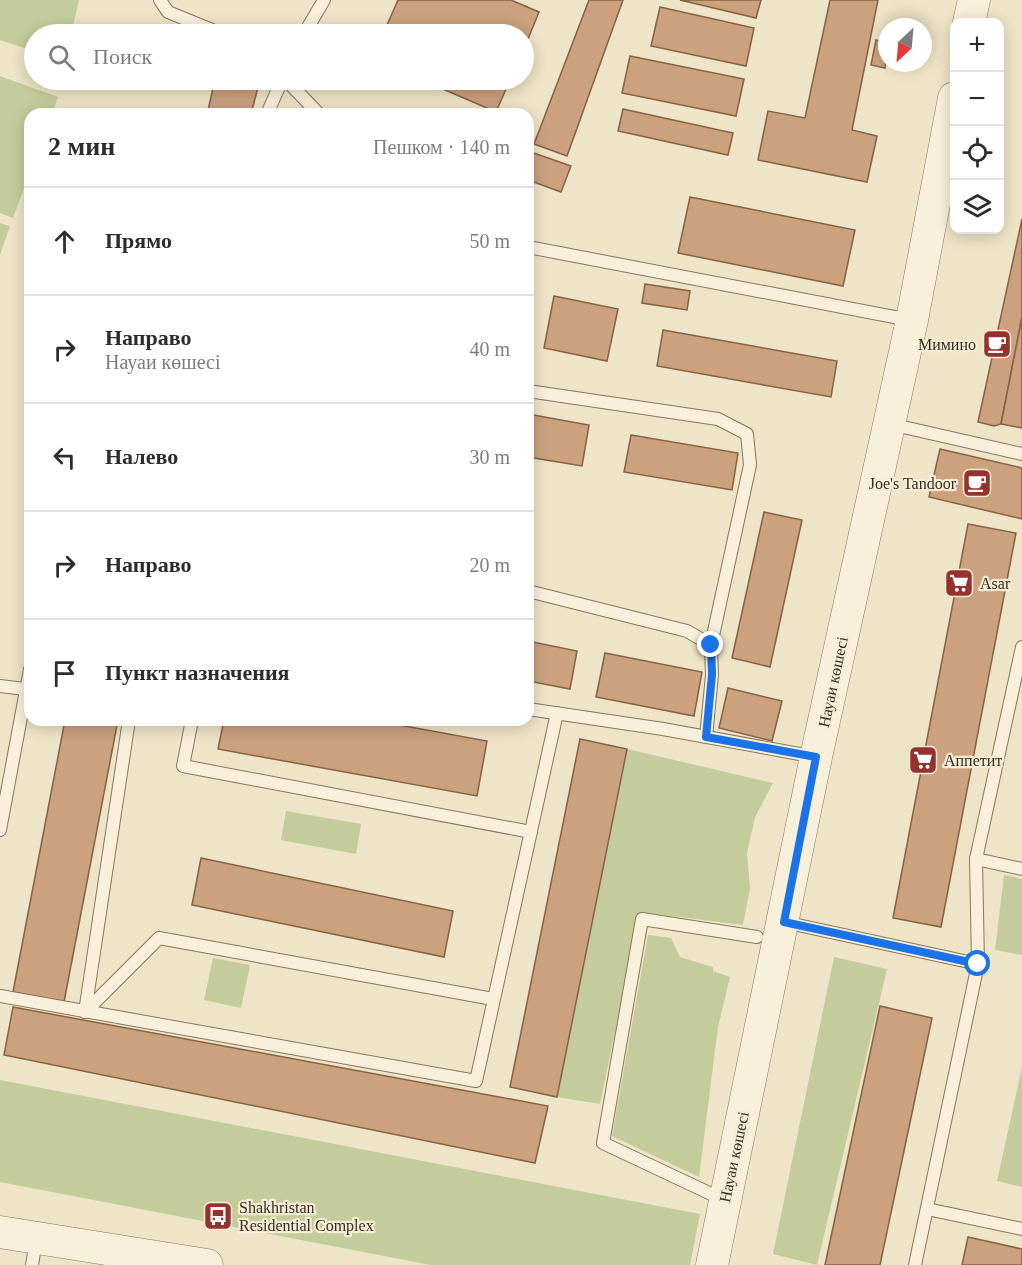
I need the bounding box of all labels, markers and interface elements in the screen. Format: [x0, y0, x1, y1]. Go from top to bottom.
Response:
north arrow [878, 18, 932, 72]
map controls [950, 18, 1004, 234]
button: + [950, 18, 1004, 72]
search box [24, 24, 534, 90]
icon: search [45, 41, 78, 74]
text: Поиск [93, 44, 152, 69]
button: − [950, 72, 1004, 126]
button: locate [950, 126, 1004, 180]
text: 2 мин [48, 132, 115, 161]
text: Пешком · 140 m [373, 136, 510, 158]
button: layers [950, 180, 1004, 234]
icon: ahead [48, 225, 81, 258]
text: Прямо [105, 228, 172, 253]
text: 50 m [469, 230, 510, 252]
text: Направо [105, 325, 191, 350]
cafe icon: Мимино [981, 328, 1013, 360]
icon: right [48, 333, 81, 366]
place label: Мимино [918, 336, 976, 353]
text: 40 m [469, 338, 510, 360]
text: Науаи көшесі [105, 351, 221, 373]
icon: left [48, 441, 81, 474]
text: Налево [105, 444, 178, 469]
text: 30 m [469, 446, 510, 468]
cafe icon: Joe's Tandoor [961, 467, 993, 499]
place label: Joe's Tandoor [869, 475, 957, 492]
icon: right [48, 549, 81, 582]
text: Направо [105, 552, 191, 577]
text: 20 m [469, 554, 510, 576]
supermarket icon: Asar [943, 567, 975, 599]
place label: Asar [980, 575, 1011, 592]
route end [697, 631, 723, 657]
street label: Науаи көшесі [815, 634, 852, 729]
icon: arrive [48, 657, 81, 690]
text: Пункт назначения [105, 660, 290, 685]
supermarket icon: Аппетит [907, 744, 939, 776]
place label: Аппетит [944, 752, 1002, 769]
route start [964, 950, 990, 976]
street label: Науаи көшесі [716, 1109, 753, 1204]
place label: Shakhristan Residential Complex [239, 1199, 374, 1235]
bus stop icon: Shakhristan Residential Complex [202, 1200, 234, 1232]

